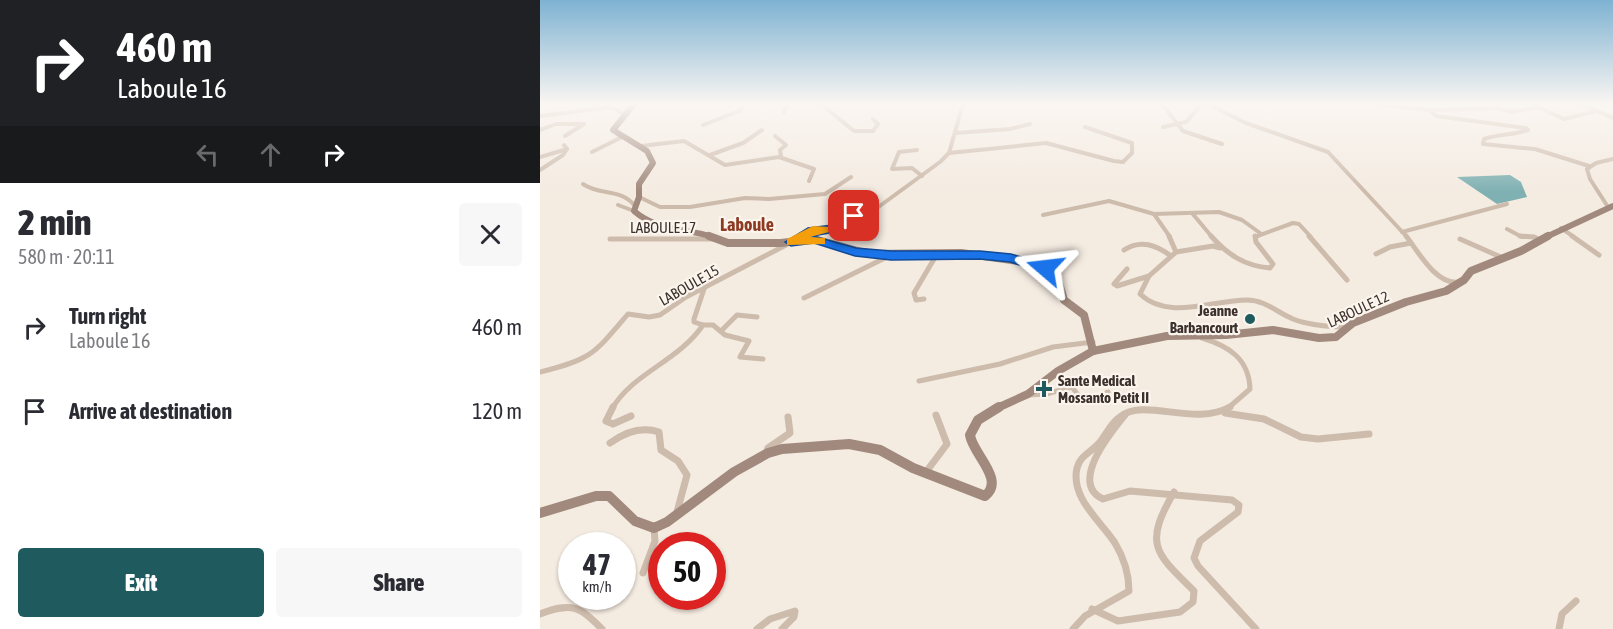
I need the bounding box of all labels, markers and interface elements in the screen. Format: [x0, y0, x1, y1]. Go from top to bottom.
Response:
text: 460 m [117, 23, 212, 71]
icon: right [18, 24, 96, 102]
text: Laboule 16 [117, 73, 227, 104]
icon: left [191, 138, 224, 171]
icon: ahead [254, 138, 287, 171]
icon: right [317, 138, 350, 171]
pin [828, 190, 879, 241]
icon: arrive [837, 199, 870, 232]
text: 2 min [18, 201, 92, 243]
button: close [459, 203, 522, 266]
district label: Laboule [720, 214, 774, 235]
street label: LABOULE 17 [630, 219, 696, 236]
position arrow [1013, 236, 1077, 300]
text: 580 m · 20:11 [18, 245, 115, 268]
street label: LABOULE 15 [656, 261, 722, 309]
street label: LABOULE 12 [1324, 287, 1392, 331]
place label: Jeanne Barbancourt [1170, 302, 1239, 336]
text: Turn right [69, 303, 146, 329]
icon: right [18, 311, 51, 344]
marker: Jeanne Barbancourt [1243, 312, 1257, 326]
text: 460 m [472, 314, 522, 340]
text: Laboule 16 [69, 329, 150, 352]
place label: Sante Medical Mossanto Petit II [1058, 372, 1149, 406]
marker: Sante Medical Mossanto Petit II [1035, 380, 1053, 398]
icon: arrive [18, 395, 51, 428]
text: Arrive at destination [69, 398, 232, 424]
text: 120 m [472, 398, 522, 424]
speed limit sign: 50 [648, 532, 726, 610]
text: 47 [583, 547, 611, 581]
button: Exit [18, 548, 264, 617]
button: Share [276, 548, 522, 617]
text: km/h [582, 578, 612, 595]

